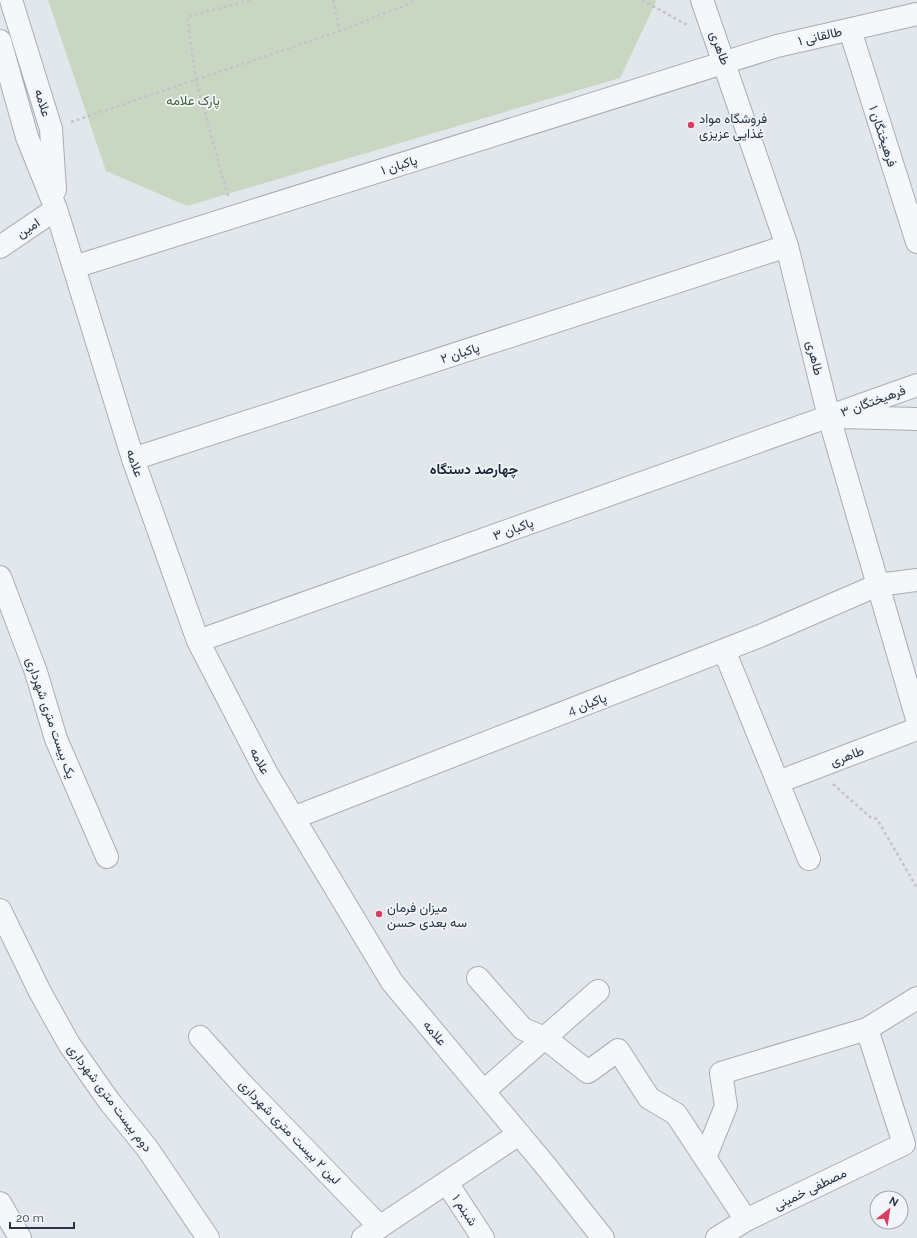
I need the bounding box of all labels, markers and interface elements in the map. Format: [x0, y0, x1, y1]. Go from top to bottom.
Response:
street label: طالقانی ۱ [797, 24, 844, 49]
street label: طاهری [706, 29, 733, 67]
street label: علامه [32, 87, 54, 119]
park label: پارک علامه [166, 93, 220, 110]
street label: فرهیختگان ۱ [865, 104, 900, 169]
place label: فروشگاه مواد غذایی عزیزی [699, 111, 767, 142]
marker: فروشگاه مواد غذایی عزیزی [686, 120, 696, 130]
street label: پاکبان ۱ [379, 152, 419, 179]
street label: امین [14, 215, 43, 242]
street label: طاهری [803, 339, 827, 377]
street label: پاکبان ۲ [439, 340, 482, 368]
street label: فرهیختگان ۳ [838, 382, 908, 421]
street label: علامه [123, 447, 147, 479]
district label: چهارصد دستگاه [430, 461, 519, 479]
street label: پاکبان ۳ [491, 515, 536, 545]
street label: یک بیست متری شهرداری [22, 655, 79, 781]
street label: پاکبان 4 [565, 690, 609, 720]
street label: طاهری [828, 743, 866, 770]
street label: علامه [247, 745, 273, 777]
place label: میزان فرمان سه بعدی حسن [387, 900, 467, 931]
marker: میزان فرمان سه بعدی حسن [374, 909, 384, 919]
street label: علامه [420, 1017, 450, 1049]
street label: دوم بیست متری شهرداری [64, 1041, 155, 1155]
street label: لین ۲ بیست متری شهرداری [235, 1077, 344, 1188]
street label: مصطفی خمینی [771, 1165, 849, 1214]
north arrow [869, 1190, 909, 1230]
street label: شبنم ۱ [448, 1191, 481, 1229]
text: N [887, 1194, 901, 1210]
scale bar [10, 1204, 74, 1230]
text: 20 m [16, 1211, 44, 1225]

